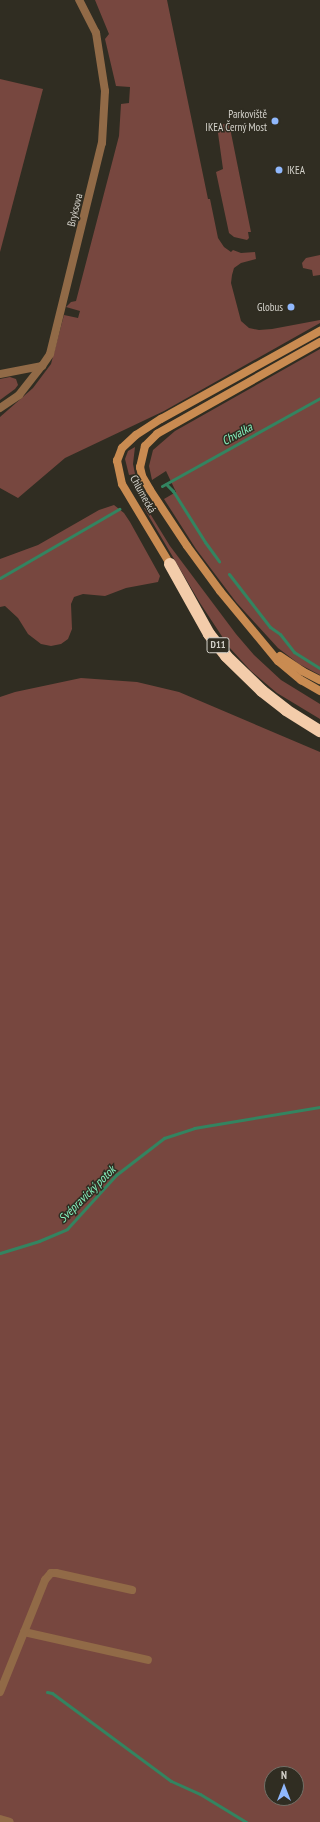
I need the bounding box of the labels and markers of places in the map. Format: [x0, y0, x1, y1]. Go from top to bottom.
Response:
place label: Parkoviště IKEA Černý Most [205, 108, 267, 134]
marker: Parkoviště IKEA Černý Most [270, 116, 280, 126]
place label: IKEA [287, 163, 305, 177]
marker: IKEA [274, 165, 284, 175]
place label: Globus [257, 300, 283, 314]
marker: Globus [286, 302, 296, 312]

